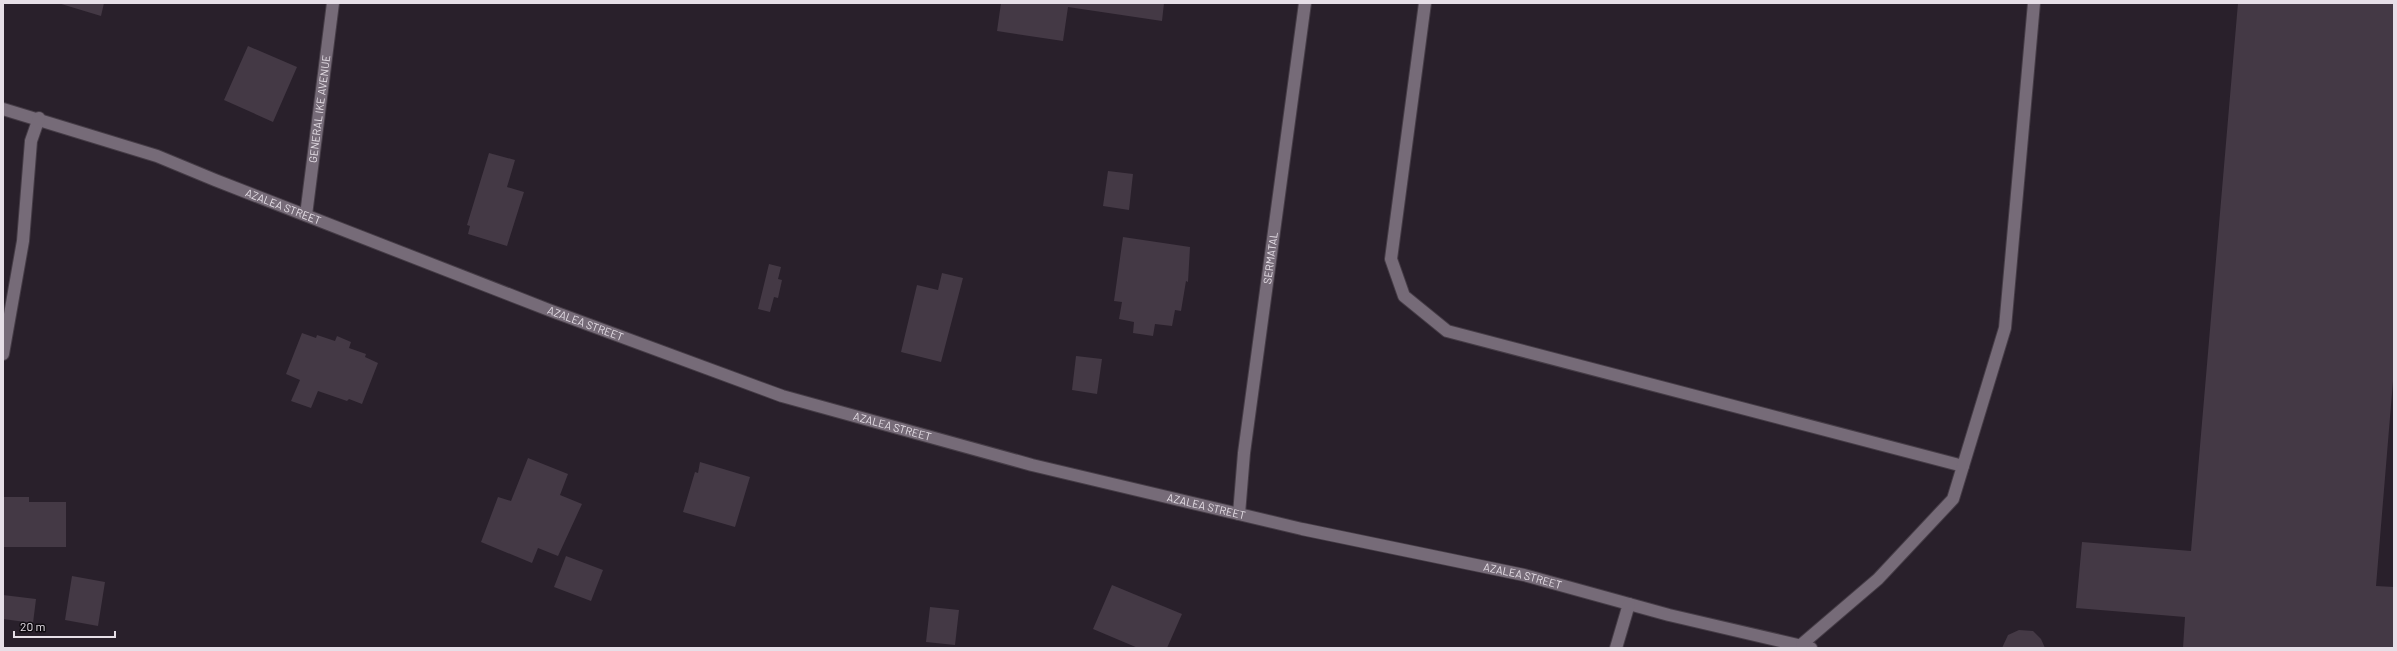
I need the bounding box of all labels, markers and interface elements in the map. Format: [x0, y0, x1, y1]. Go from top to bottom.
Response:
street label: GENERAL IKE AVENUE [306, 54, 332, 163]
street label: AZALEA STREET [244, 185, 323, 227]
street label: SERMATAL [1260, 231, 1280, 285]
street label: AZALEA STREET [546, 303, 625, 343]
street label: AZALEA STREET [852, 409, 933, 443]
street label: AZALEA STREET [1166, 490, 1247, 521]
street label: AZALEA STREET [1482, 560, 1563, 591]
scale bar [14, 613, 115, 639]
text: 20 m [20, 619, 46, 633]

